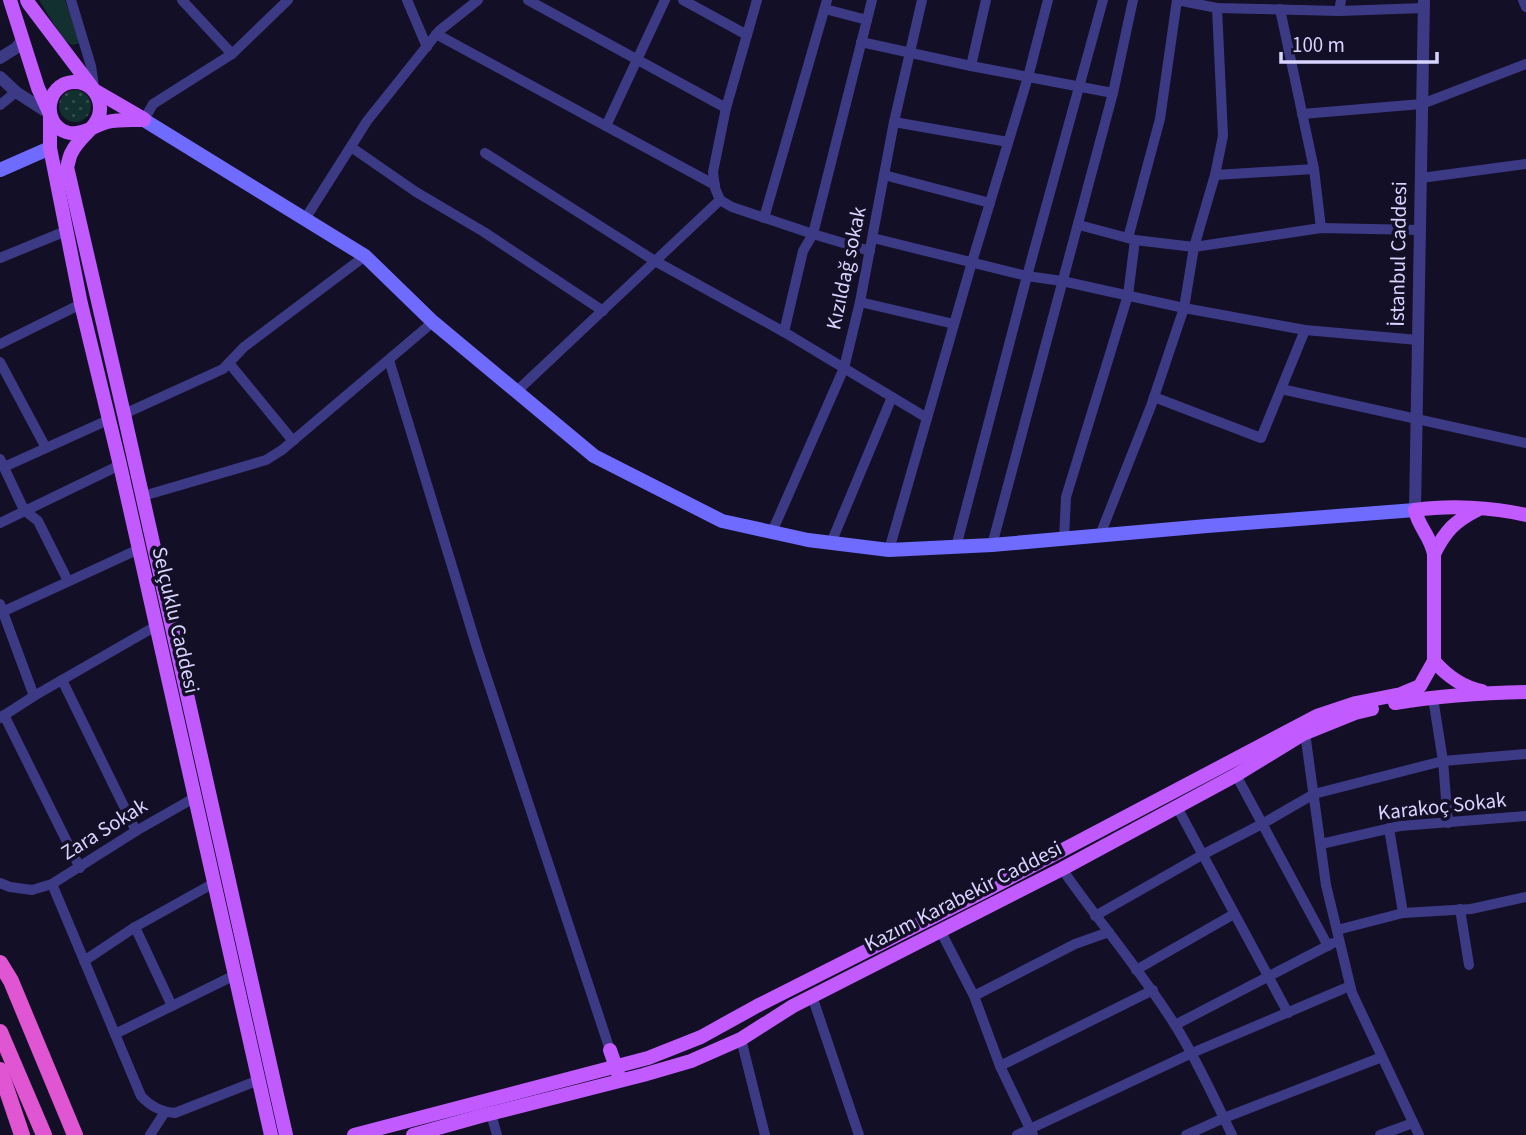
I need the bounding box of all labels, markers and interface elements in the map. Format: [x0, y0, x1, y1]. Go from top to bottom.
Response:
scale bar [1281, 21, 1437, 65]
text: 100 m [1292, 30, 1345, 60]
street label: İstanbul Caddesi [1382, 181, 1414, 327]
street label: Kızıldağ sokak [818, 203, 874, 332]
street label: Selçuklu Caddesi [145, 544, 207, 696]
street label: Karakoç Sokak [1376, 784, 1508, 828]
street label: Zara Sokak [55, 790, 154, 867]
street label: Kazım Karabekir Caddesi [859, 833, 1067, 959]

